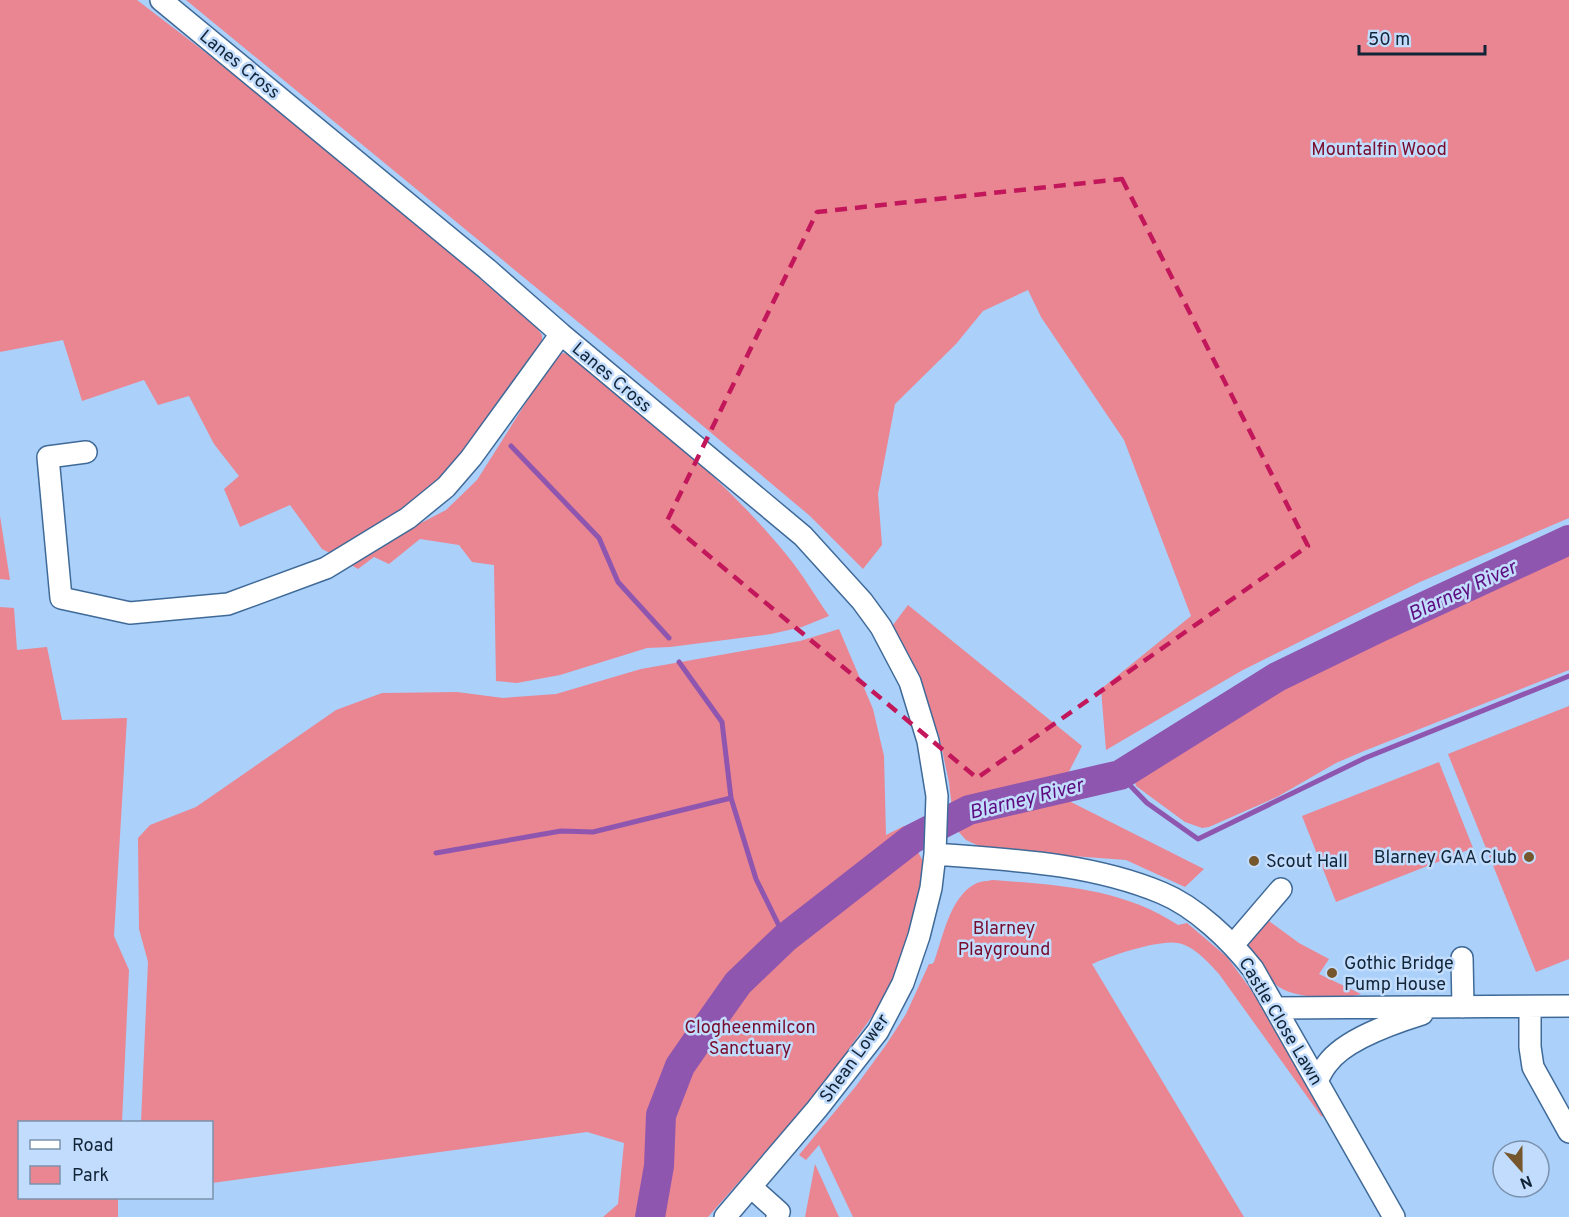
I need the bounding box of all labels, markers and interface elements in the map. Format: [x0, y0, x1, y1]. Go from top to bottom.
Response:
scale bar [1359, 18, 1485, 56]
street label: Lanes Cross [194, 26, 284, 105]
text: 50 m [1368, 29, 1410, 52]
park label: Mountalfin Wood [1311, 139, 1447, 162]
street label: Lanes Cross [566, 338, 656, 418]
water label: Blarney River [1404, 555, 1522, 628]
water label: Blarney River [967, 773, 1088, 827]
place label: Blarney GAA Club [1374, 847, 1517, 870]
marker: Blarney GAA Club [1522, 850, 1536, 864]
place label: Scout Hall [1266, 851, 1348, 874]
marker: Scout Hall [1247, 854, 1261, 868]
park label: Blarney Playground [958, 918, 1050, 962]
place label: Gothic Bridge Pump House [1344, 953, 1454, 997]
street label: Castle Close Lawn [1232, 954, 1327, 1090]
marker: Gothic Bridge Pump House [1325, 966, 1339, 980]
street label: Shean Lower [815, 1010, 895, 1108]
park label: Clogheenmilcon Sanctuary [684, 1017, 816, 1061]
legend [18, 1121, 213, 1199]
text: Road [72, 1135, 114, 1158]
north arrow [1491, 1139, 1551, 1199]
text: Park [72, 1165, 109, 1188]
text: N [1517, 1170, 1535, 1193]

